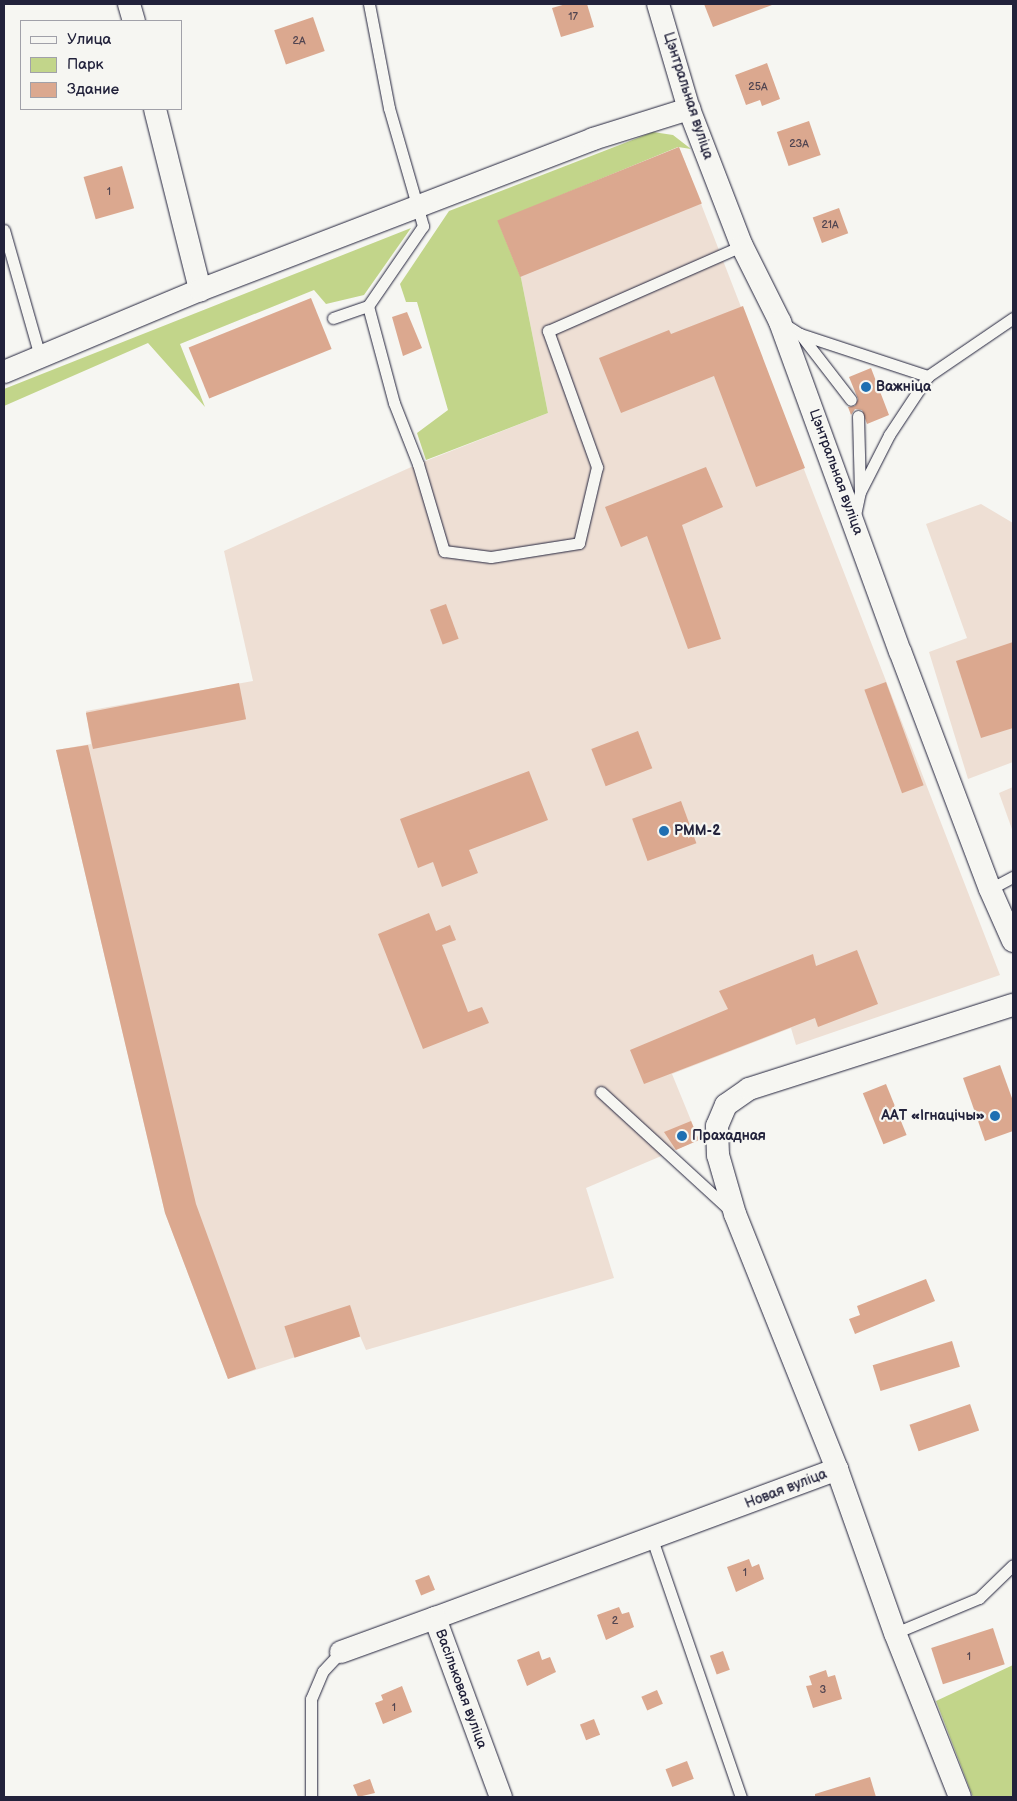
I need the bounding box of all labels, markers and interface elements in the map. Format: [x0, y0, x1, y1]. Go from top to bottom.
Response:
house number: 17 [568, 10, 578, 24]
legend [20, 20, 182, 110]
text: Улица [67, 30, 111, 49]
street label: Цэнтральная вуліца [659, 30, 717, 162]
house number: 2А [292, 34, 306, 48]
text: Парк [67, 55, 104, 74]
text: Здание [67, 80, 119, 99]
house number: 25А [748, 80, 768, 94]
house number: 23А [789, 137, 809, 151]
house number: 1 [107, 185, 111, 199]
house number: 21А [821, 218, 839, 232]
place label: Важніца [876, 379, 931, 395]
marker: Важніца [860, 381, 872, 393]
street label: Цэнтральная вуліца [805, 407, 867, 537]
place label: РММ-2 [674, 823, 721, 839]
marker: РММ-2 [658, 825, 670, 837]
place label: ААТ «Ігнацічы» [881, 1108, 985, 1124]
marker: ААТ «Ігнацічы» [989, 1110, 1001, 1122]
place label: Прахадная [692, 1128, 766, 1144]
marker: Прахадная [676, 1130, 688, 1142]
street label: Новая вуліца [743, 1466, 829, 1512]
house number: 1 [743, 1566, 747, 1580]
house number: 2 [612, 1614, 618, 1628]
street label: Васільковая вуліца [432, 1627, 490, 1751]
house number: 1 [967, 1650, 971, 1664]
house number: 3 [820, 1683, 826, 1697]
house number: 1 [392, 1701, 396, 1715]

